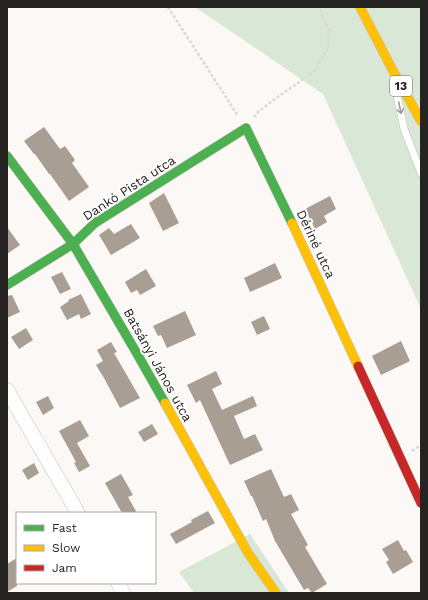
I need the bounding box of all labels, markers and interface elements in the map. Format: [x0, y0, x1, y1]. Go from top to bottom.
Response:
road number: 13 [390, 76, 412, 96]
one-way arrow [396, 101, 404, 114]
street label: Dankó Pista utca [80, 152, 179, 224]
street label: Dériné utca [294, 207, 339, 281]
street label: Batsányi János utca [121, 306, 196, 425]
legend [16, 512, 156, 584]
text: Fast [52, 521, 77, 535]
text: Slow [52, 541, 80, 555]
text: Jam [52, 561, 77, 575]

